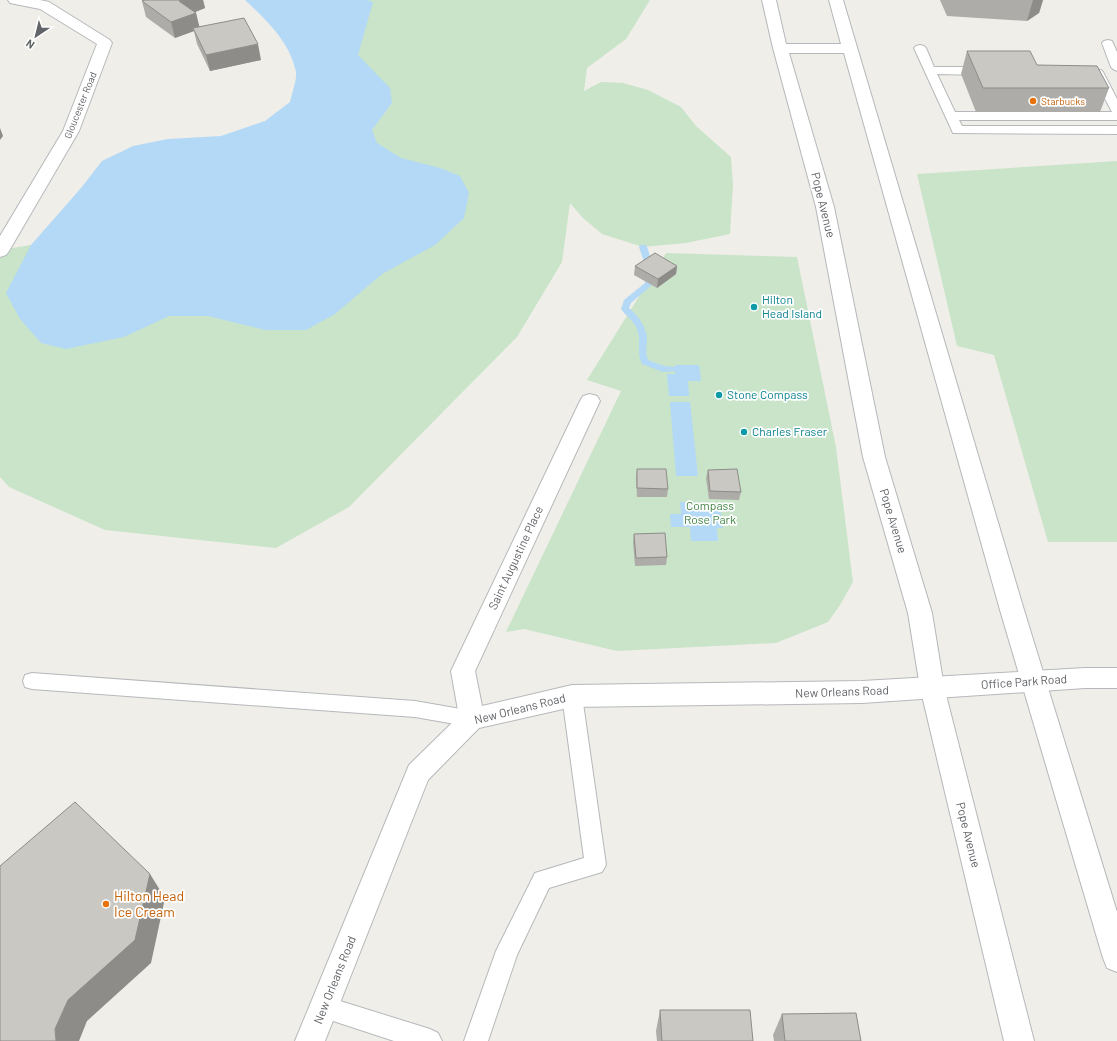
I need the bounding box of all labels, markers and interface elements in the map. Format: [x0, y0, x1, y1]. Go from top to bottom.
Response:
north arrow [16, 16, 56, 56]
text: N [23, 37, 37, 52]
street label: Gloucester Road [61, 70, 99, 140]
place label: Starbucks [1041, 95, 1085, 107]
marker: Starbucks [1028, 96, 1038, 106]
street label: Pope Avenue [809, 171, 839, 239]
place label: Hilton Head Island [762, 292, 822, 320]
marker: Hilton Head Island [749, 302, 759, 312]
place label: Stone Compass [727, 387, 808, 401]
marker: Stone Compass [714, 390, 724, 400]
place label: Charles Fraser [752, 424, 828, 438]
marker: Charles Fraser [739, 427, 749, 437]
street label: Pope Avenue [877, 487, 910, 555]
park label: Compass Rose Park [684, 498, 736, 526]
street label: Saint Augustine Place [485, 503, 545, 612]
street label: Office Park Road [980, 671, 1067, 691]
street label: New Orleans Road [795, 682, 889, 700]
street label: New Orleans Road [473, 690, 567, 726]
street label: Pope Avenue [954, 801, 984, 869]
place label: Hilton Head Ice Cream [114, 887, 184, 920]
marker: Hilton Head Ice Cream [101, 899, 111, 909]
street label: New Orleans Road [310, 934, 358, 1026]

